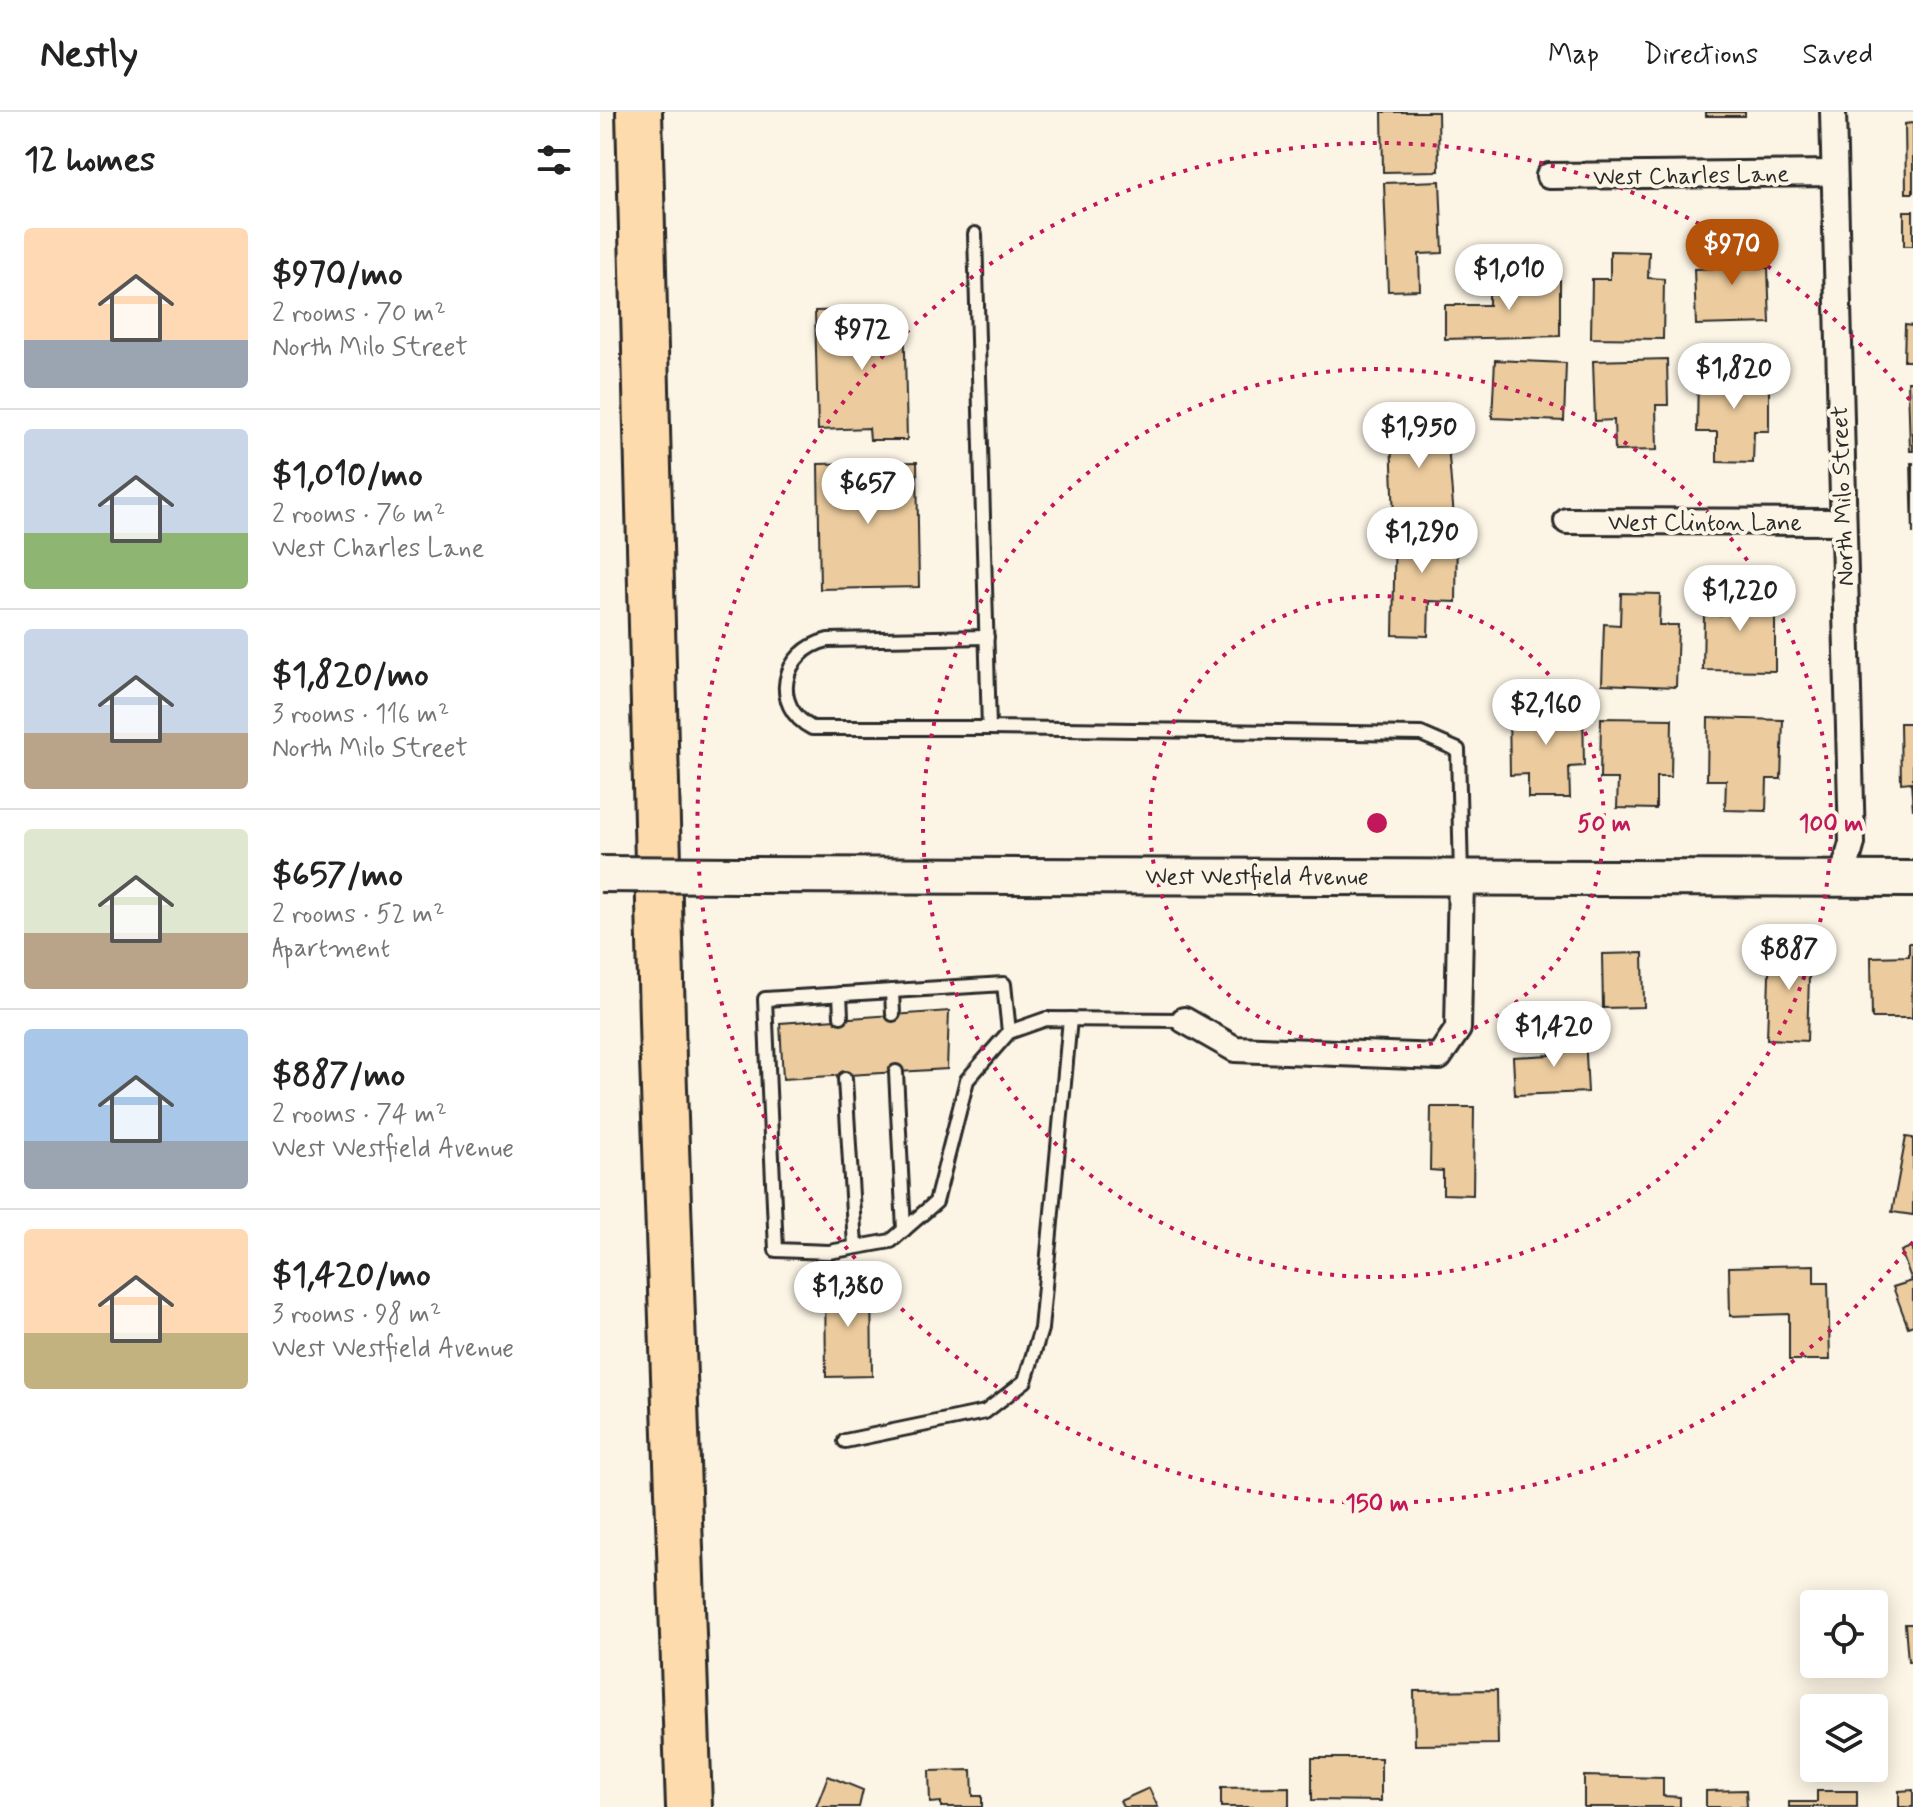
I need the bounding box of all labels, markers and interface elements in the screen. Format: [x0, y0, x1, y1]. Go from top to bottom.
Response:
text: Nestly [40, 31, 138, 80]
text: Map [1548, 37, 1599, 74]
text: Directions [1643, 37, 1758, 74]
text: Saved [1802, 37, 1873, 74]
text: 12 homes [24, 138, 155, 183]
icon: filters [532, 138, 576, 182]
street label: West Charles Lane [1593, 159, 1789, 194]
pin: $970 [1685, 219, 1779, 287]
text: $970 [1704, 228, 1760, 262]
pin: $1,010 [1444, 244, 1574, 312]
text: $970/mo [272, 252, 403, 297]
text: $1,010 [1473, 253, 1545, 287]
icon: home [88, 260, 184, 356]
text: 2 rooms · 70 m² [272, 297, 446, 331]
pin: $972 [815, 304, 909, 372]
text: $972 [834, 313, 890, 347]
text: North Milo Street [272, 331, 468, 365]
pin: $1,820 [1669, 343, 1799, 411]
text: $1,820 [1696, 352, 1772, 386]
pin: $1,950 [1354, 402, 1484, 470]
street label: North Milo Street [1825, 405, 1862, 587]
text: $1,950 [1380, 411, 1458, 445]
text: $1,010/mo [272, 453, 423, 498]
pin: $657 [821, 458, 915, 526]
icon: home [88, 461, 184, 557]
text: $657 [840, 467, 897, 501]
text: 2 rooms · 76 m² [272, 498, 445, 532]
pin: $1,290 [1357, 507, 1487, 575]
street label: West Clinton Lane [1608, 508, 1802, 539]
text: $1,290 [1385, 516, 1459, 550]
text: West Charles Lane [272, 532, 484, 566]
pin: $1,220 [1675, 565, 1805, 633]
text: $1,220 [1702, 574, 1778, 608]
text: $1,820/mo [272, 653, 429, 698]
icon: home [88, 661, 184, 757]
pin: $2,160 [1481, 679, 1611, 747]
text: $2,160 [1510, 688, 1582, 722]
text: 3 rooms · 116 m² [272, 698, 449, 732]
text: North Milo Street [272, 732, 468, 766]
centre of rings [1363, 809, 1391, 837]
text: 50 m [1577, 809, 1631, 840]
text: 100 m [1799, 809, 1863, 840]
text: $657/mo [272, 853, 403, 898]
icon: home [88, 861, 184, 957]
street label: West Westfield Avenue [1145, 862, 1369, 893]
text: 2 rooms · 52 m² [272, 898, 444, 932]
pin: $887 [1742, 924, 1836, 992]
text: Apartment [272, 932, 390, 966]
text: $887 [1760, 933, 1818, 967]
pin: $1,420 [1489, 1001, 1619, 1069]
text: $1,420 [1515, 1010, 1593, 1044]
text: $887/mo [272, 1053, 405, 1098]
icon: home [88, 1061, 184, 1157]
text: 2 rooms · 74 m² [272, 1098, 447, 1132]
text: West Westfield Avenue [272, 1132, 514, 1166]
text: $1,420/mo [272, 1253, 431, 1298]
icon: home [88, 1261, 184, 1357]
pin: $1,380 [783, 1261, 913, 1329]
text: $1,380 [812, 1270, 884, 1304]
text: 3 rooms · 98 m² [272, 1298, 441, 1332]
text: West Westfield Avenue [272, 1332, 514, 1366]
text: 150 m [1345, 1489, 1409, 1520]
map controls [1800, 1590, 1888, 1782]
button: locate [1800, 1590, 1888, 1678]
button: layers [1800, 1694, 1888, 1782]

